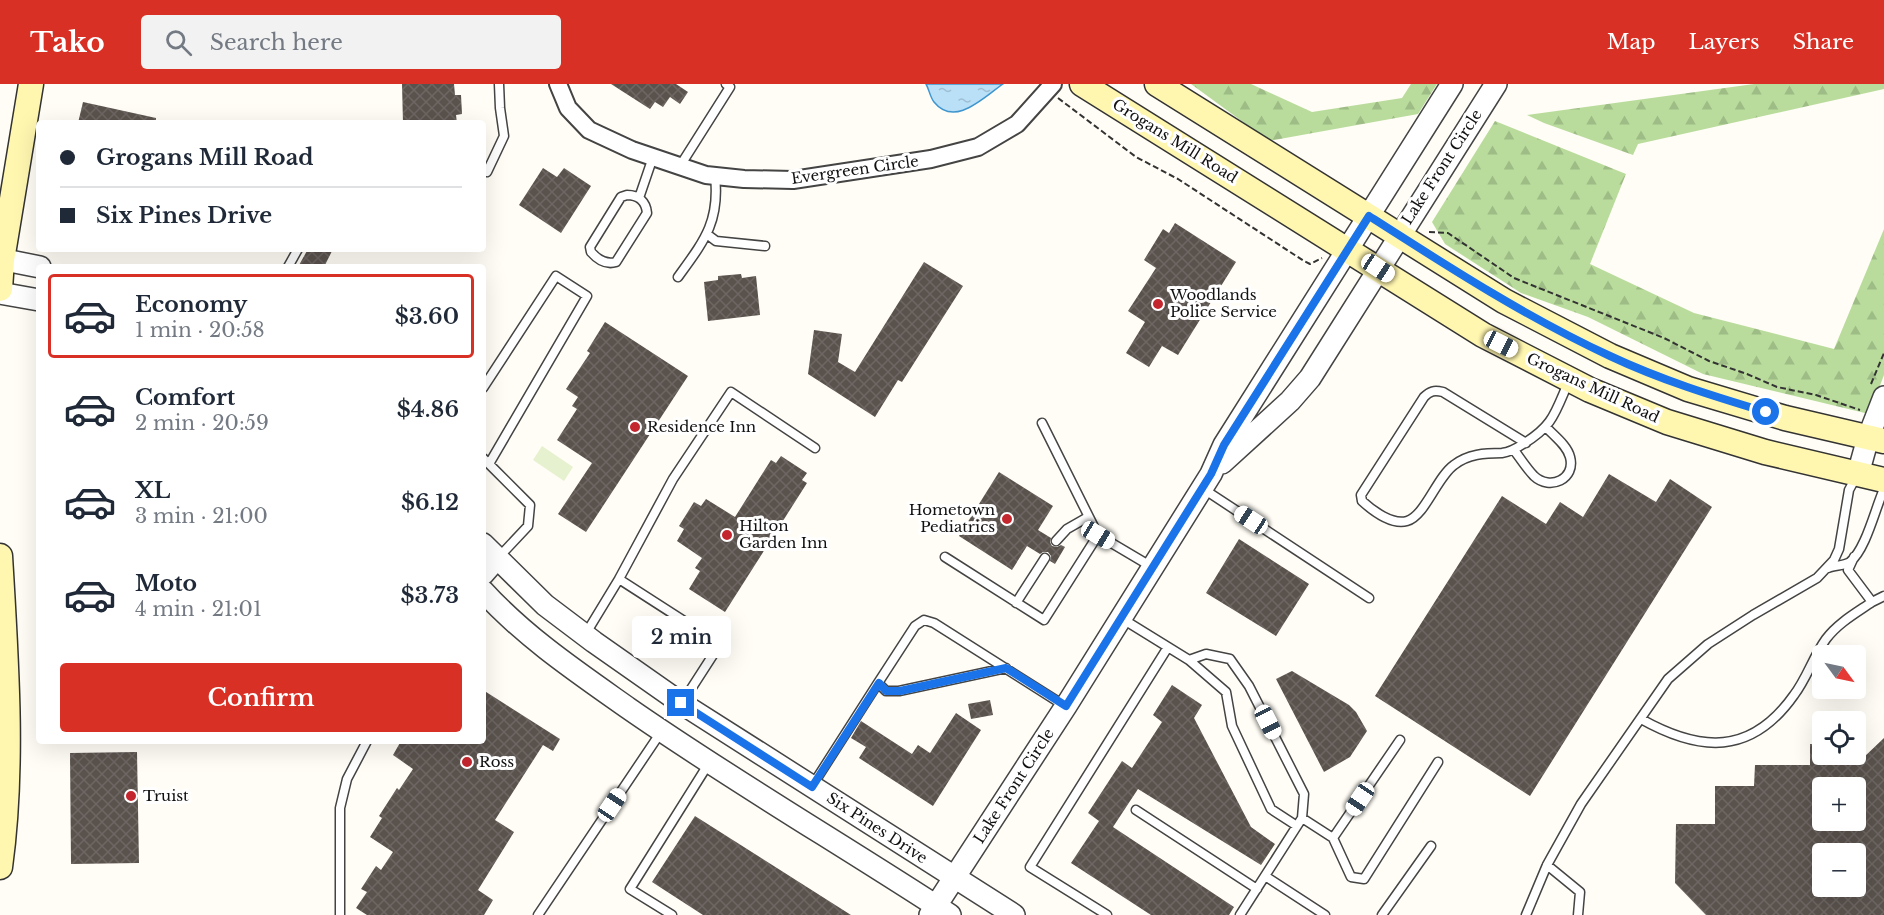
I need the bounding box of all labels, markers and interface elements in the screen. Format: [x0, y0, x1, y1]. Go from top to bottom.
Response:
search box [141, 15, 561, 69]
text: Tako [30, 25, 105, 60]
icon: search [162, 26, 195, 59]
text: Search here [210, 29, 343, 56]
text: Map [1607, 29, 1656, 55]
text: Layers [1689, 29, 1760, 55]
text: Share [1793, 29, 1854, 55]
street label: Grogans Mill Road [1109, 94, 1241, 187]
street label: Lake Front Circle [1397, 106, 1486, 228]
text: Grogans Mill Road [96, 144, 314, 171]
street label: Evergreen Circle [790, 151, 920, 188]
text: Six Pines Drive [96, 202, 272, 229]
car [1358, 251, 1398, 285]
place label: Woodlands Police Service [1169, 285, 1277, 321]
icon: car [63, 289, 117, 343]
text: Economy [135, 291, 247, 318]
marker: Woodlands Police Service [1151, 297, 1165, 311]
text: $3.60 [395, 303, 459, 330]
text: 1 min · 20:58 [135, 318, 265, 342]
car [1481, 328, 1521, 360]
street label: Grogans Mill Road [1524, 349, 1662, 427]
icon: car [63, 382, 117, 436]
text: Comfort [135, 384, 235, 411]
text: $4.86 [397, 396, 459, 423]
route start [1752, 398, 1779, 425]
text: 2 min · 20:59 [135, 411, 269, 435]
place label: Residence Inn [647, 417, 756, 436]
marker: Residence Inn [628, 420, 642, 434]
icon: car [63, 475, 117, 529]
text: XL [135, 477, 170, 504]
text: $6.12 [401, 489, 459, 516]
place label: Hometown Pediatrics [909, 500, 995, 536]
car [1231, 503, 1271, 537]
text: 3 min · 21:00 [135, 504, 268, 528]
marker: Hometown Pediatrics [1000, 512, 1014, 526]
place label: Hilton Garden Inn [739, 516, 828, 552]
car [1078, 518, 1118, 552]
marker: Hilton Garden Inn [720, 528, 734, 542]
icon: car [63, 568, 117, 622]
text: Moto [135, 570, 197, 597]
text: $3.73 [401, 582, 459, 609]
text: 4 min · 21:01 [135, 597, 262, 621]
callout: 2 min [632, 616, 730, 658]
text: 2 min [651, 625, 712, 649]
north arrow [1812, 645, 1866, 699]
map controls [1812, 645, 1866, 897]
button: Confirm [60, 663, 462, 732]
route end [667, 689, 694, 716]
car [1252, 702, 1284, 742]
button: locate [1812, 711, 1866, 765]
street label: Lake Front Circle [969, 725, 1058, 847]
place label: Ross [479, 752, 514, 771]
marker: Ross [460, 755, 474, 769]
button: + [1812, 777, 1866, 831]
car [1342, 779, 1378, 819]
car [594, 785, 630, 825]
place label: Truist [143, 786, 189, 805]
street label: Six Pines Drive [823, 788, 931, 867]
marker: Truist [124, 789, 138, 803]
button: − [1812, 843, 1866, 897]

